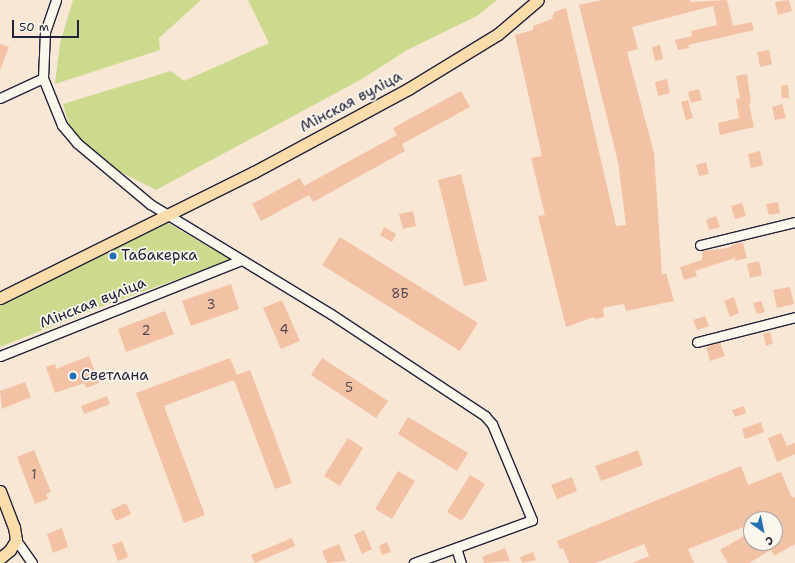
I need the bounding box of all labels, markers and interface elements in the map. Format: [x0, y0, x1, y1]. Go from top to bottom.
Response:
scale bar [14, 12, 81, 38]
text: 50 m [19, 19, 49, 35]
street label: Мінская вуліца [297, 68, 405, 136]
place label: Табакерка [121, 247, 198, 265]
marker: Табакерка [108, 251, 118, 261]
street label: Мінская вуліца [37, 274, 149, 332]
house number: 8Б [391, 286, 409, 302]
house number: 3 [206, 297, 216, 313]
house number: 4 [279, 322, 289, 338]
house number: 2 [141, 323, 151, 339]
place label: Светлана [81, 367, 149, 385]
marker: Светлана [68, 371, 78, 381]
house number: 5 [345, 380, 353, 396]
house number: 1 [31, 467, 37, 483]
north arrow [743, 511, 783, 551]
text: С [762, 533, 776, 549]

